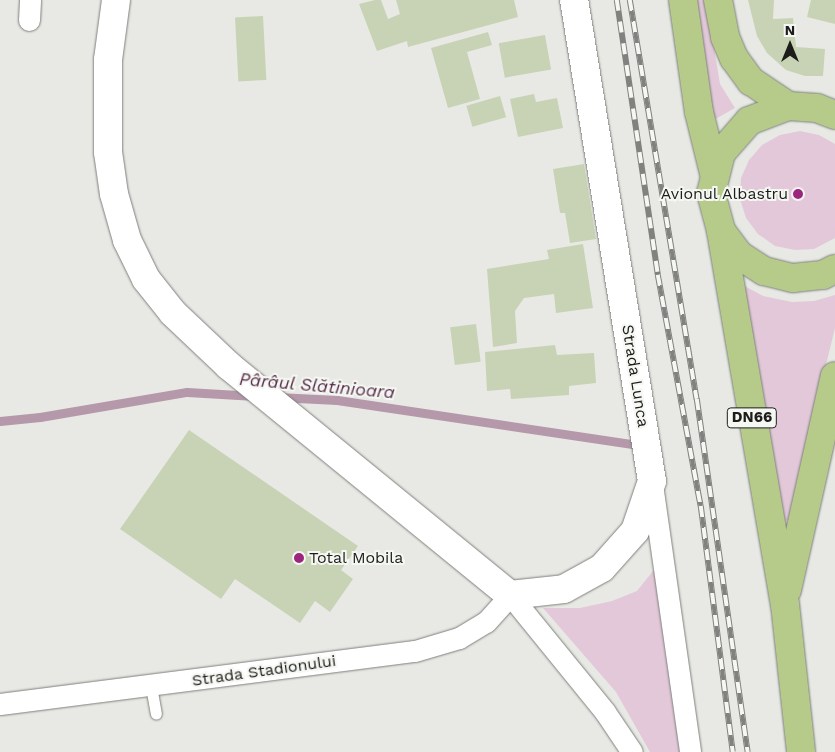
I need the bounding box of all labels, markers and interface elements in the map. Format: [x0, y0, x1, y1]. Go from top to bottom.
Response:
north arrow [765, 20, 815, 70]
text: N [785, 22, 795, 38]
place label: Avionul Albastru [660, 184, 788, 204]
marker: Avionul Albastru [792, 188, 804, 200]
street label: Strada Lunca [617, 323, 653, 429]
water label: Pârâul Slătinioara [238, 368, 396, 404]
road number: DN66 [726, 406, 778, 430]
place label: Total Mobila [309, 548, 404, 568]
marker: Total Mobila [293, 552, 305, 564]
street label: Strada Stadionului [191, 651, 337, 691]

